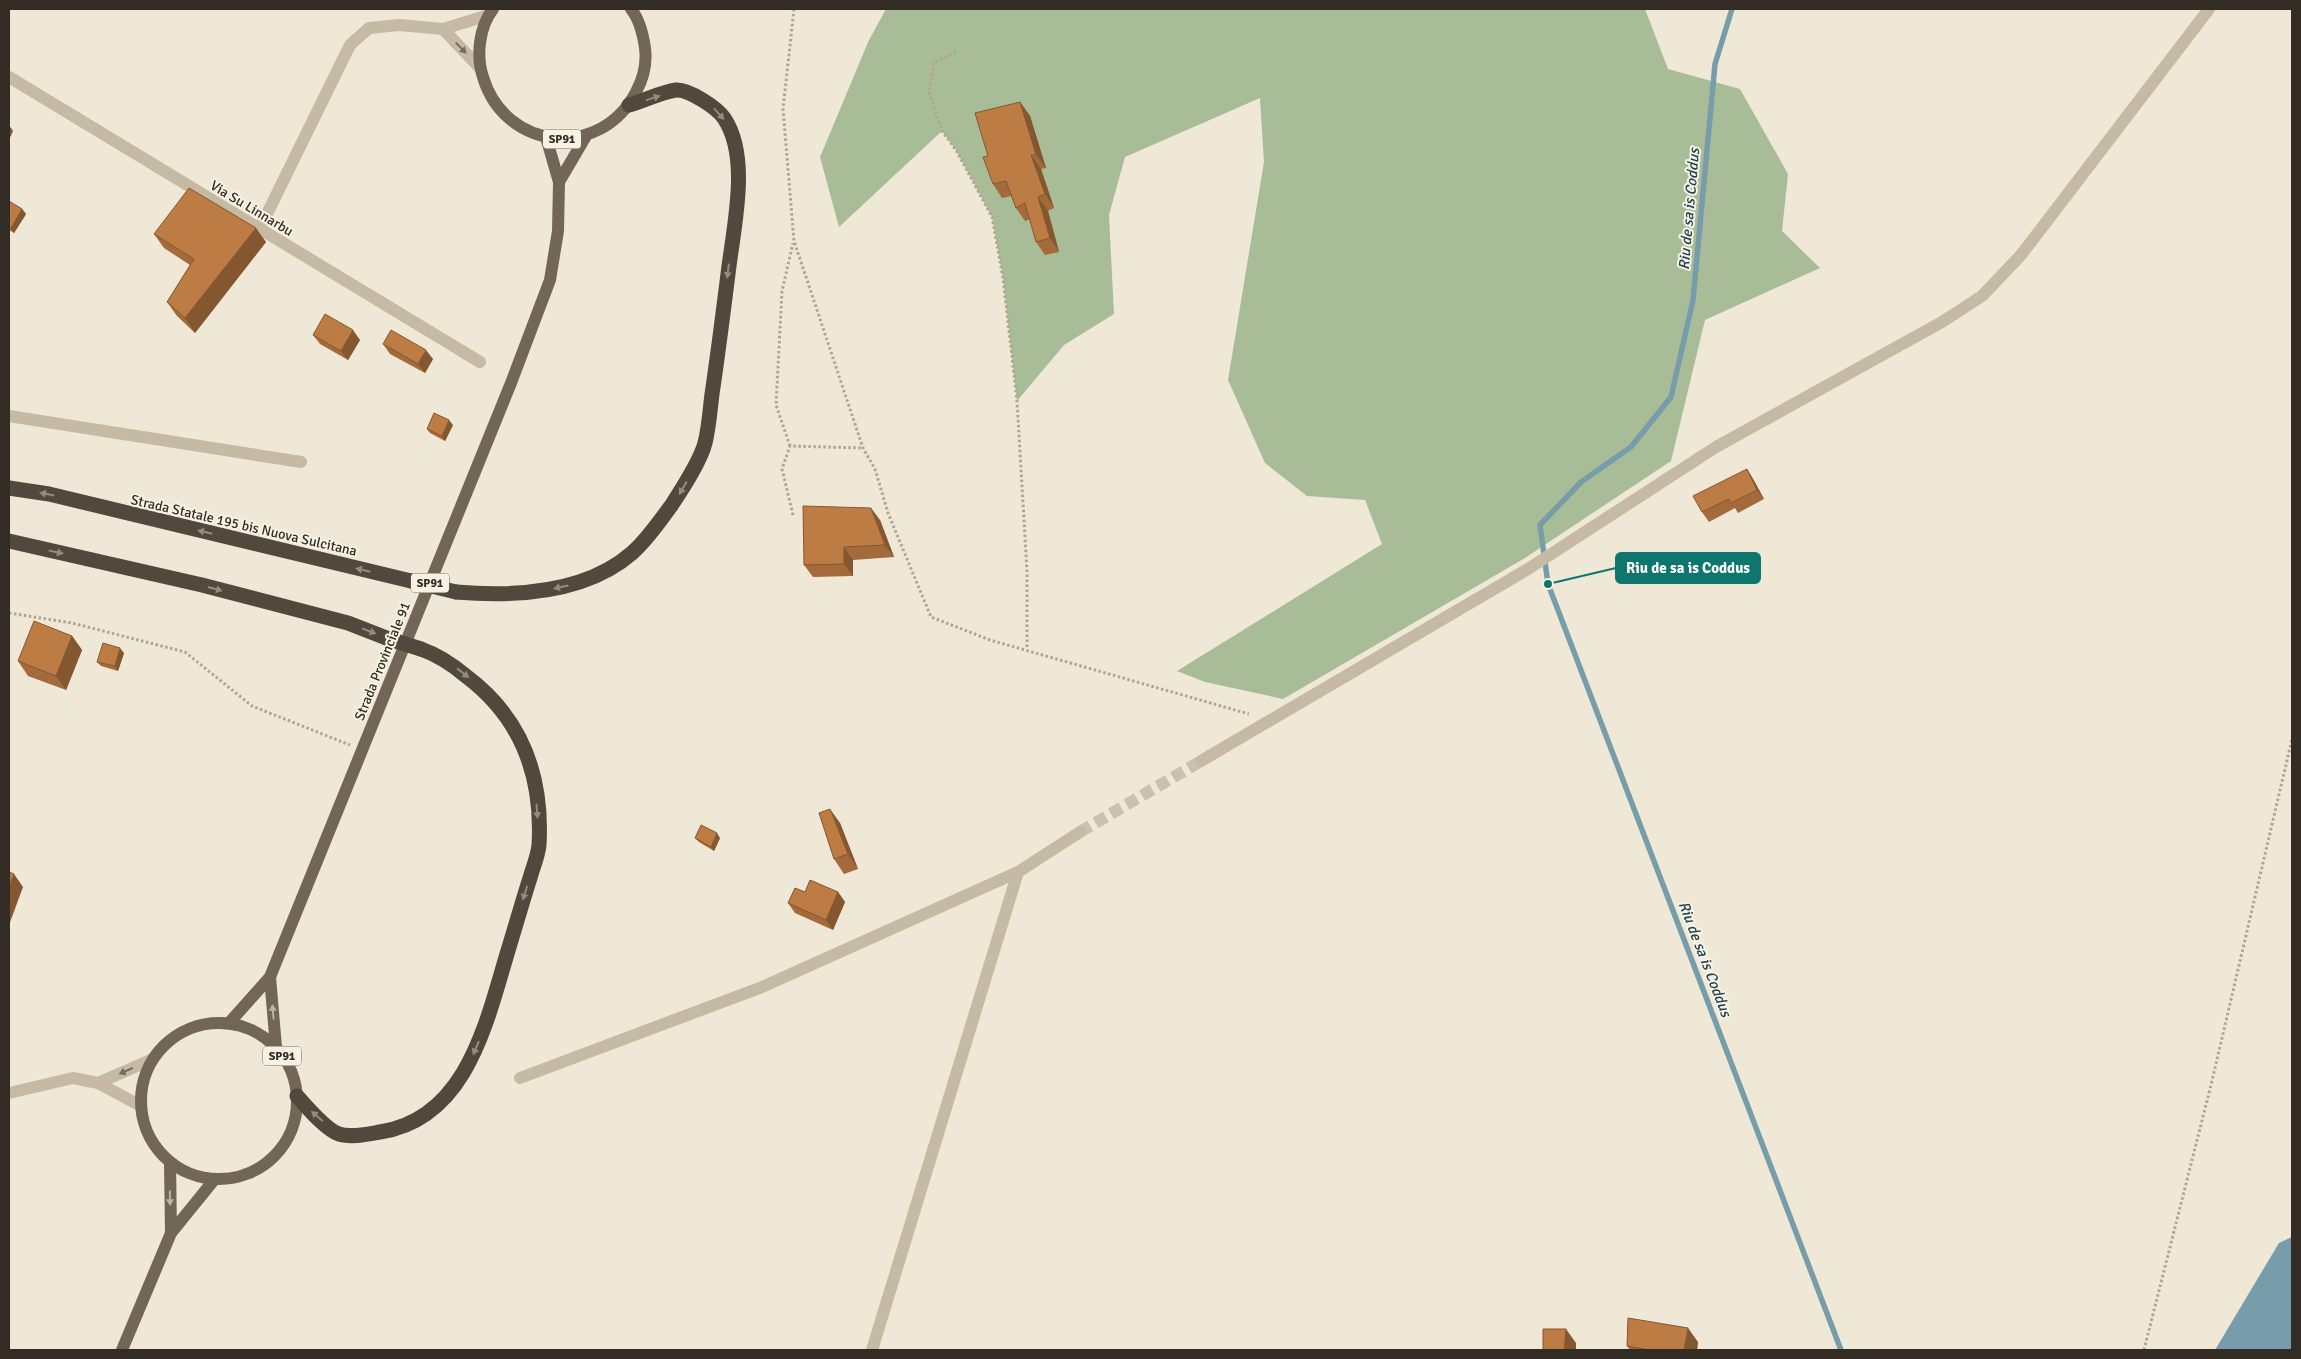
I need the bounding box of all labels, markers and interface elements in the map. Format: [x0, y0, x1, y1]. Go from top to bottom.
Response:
one-way arrow [455, 42, 467, 54]
one-way arrow [646, 93, 661, 101]
one-way arrow [714, 107, 725, 120]
road number: SP91 [543, 130, 581, 148]
water label: Riu de sa is Coddus [1675, 146, 1703, 271]
street label: Via Su Linnarbu [207, 177, 296, 240]
one-way arrow [724, 263, 732, 279]
one-way arrow [678, 481, 687, 494]
one-way arrow [39, 490, 55, 498]
street label: Strada Statale 195 bis Nuova Sulcitana [129, 491, 359, 560]
one-way arrow [198, 528, 213, 536]
one-way arrow [49, 548, 65, 556]
callout: Riu de sa is Coddus [1616, 553, 1760, 583]
text: Riu de sa is Coddus [1626, 559, 1750, 577]
one-way arrow [356, 566, 371, 574]
road number: SP91 [411, 574, 449, 592]
one-way arrow [553, 583, 568, 591]
one-way arrow [207, 585, 222, 593]
street label: Strada Provinciale 91 [351, 599, 414, 723]
one-way arrow [362, 627, 377, 635]
one-way arrow [456, 668, 469, 679]
one-way arrow [534, 803, 542, 819]
one-way arrow [520, 886, 528, 901]
water label: Riu de sa is Coddus [1675, 899, 1736, 1021]
one-way arrow [269, 1004, 277, 1020]
one-way arrow [471, 1041, 479, 1055]
road number: SP91 [263, 1046, 301, 1066]
one-way arrow [119, 1067, 133, 1075]
one-way arrow [311, 1110, 323, 1122]
one-way arrow [166, 1190, 174, 1206]

